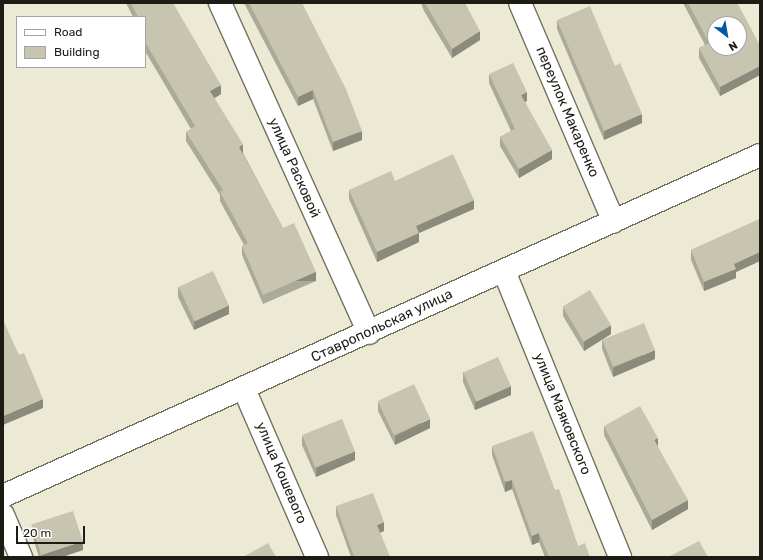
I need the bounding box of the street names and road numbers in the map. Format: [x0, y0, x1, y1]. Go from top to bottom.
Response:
street label: переулок Макаренко [532, 44, 602, 180]
street label: улица Расковой [264, 115, 324, 221]
street label: Ставропольская улица [309, 286, 455, 366]
street label: улица Маяковского [530, 351, 594, 477]
street label: улица Кошевого [252, 420, 310, 526]

